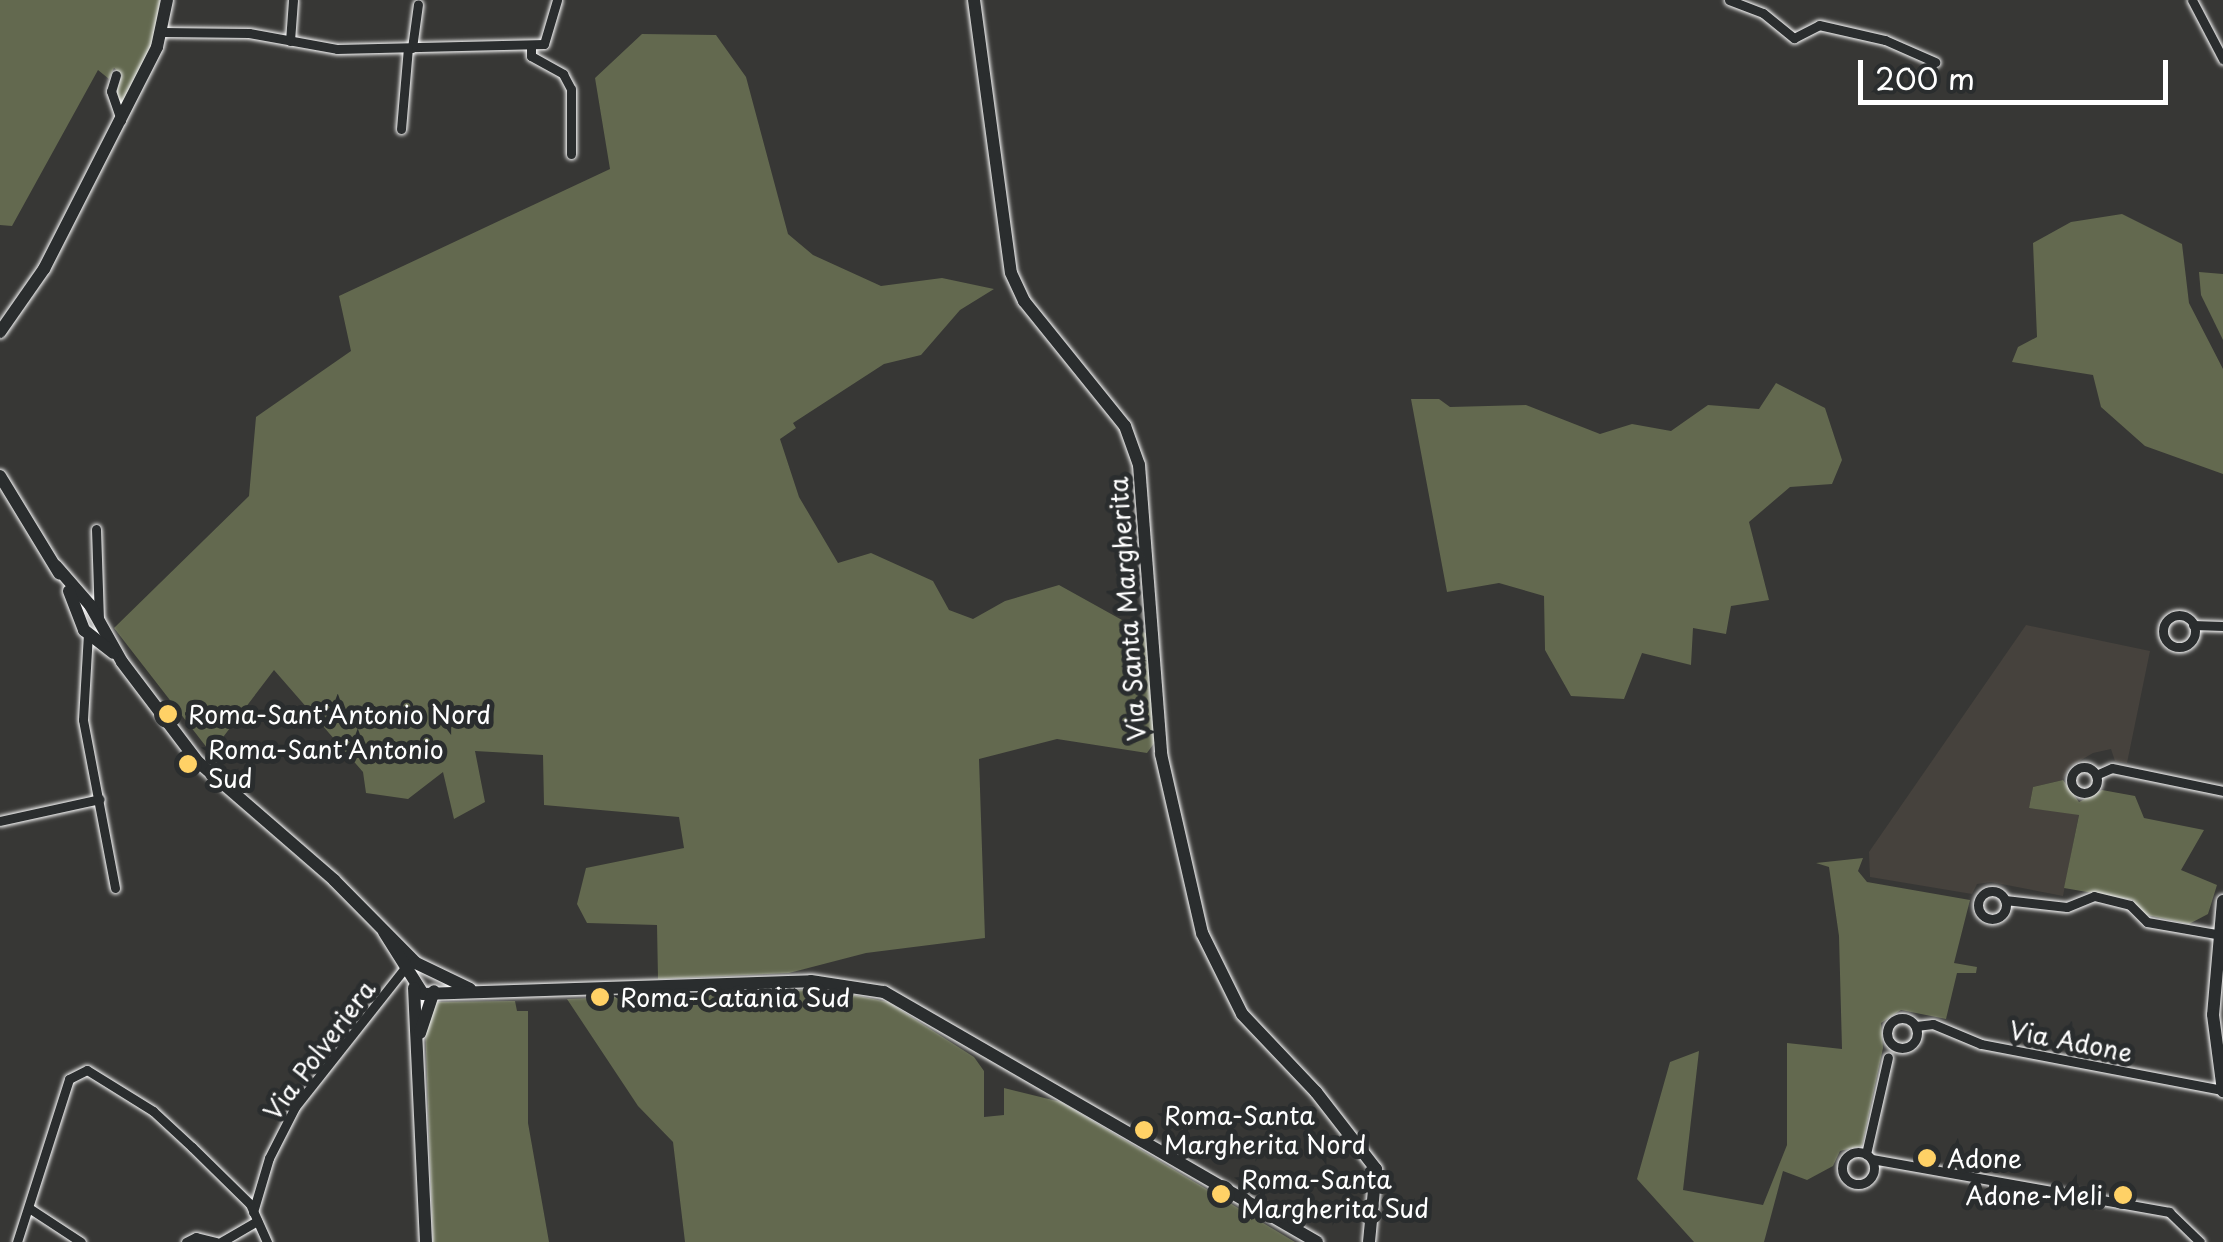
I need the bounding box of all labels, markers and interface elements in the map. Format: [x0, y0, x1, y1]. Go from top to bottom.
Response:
scale bar [1863, 40, 2173, 102]
text: 200 m [1875, 55, 1975, 100]
street label: Via Santa Margherita [1103, 477, 1151, 741]
place label: Roma-Sant'Antonio Nord [188, 699, 492, 729]
marker: Roma-Sant'Antonio Nord [157, 703, 179, 725]
place label: Roma-Sant'Antonio Sud [208, 735, 444, 794]
marker: Roma-Sant'Antonio Sud [177, 753, 199, 775]
street label: Via Polveriera [257, 975, 381, 1125]
place label: Roma-Catania Sud [620, 982, 849, 1012]
marker: Roma-Catania Sud [589, 986, 611, 1008]
street label: Via Adone [2008, 1015, 2134, 1067]
place label: Roma-Santa Margherita Nord [1164, 1101, 1369, 1160]
marker: Roma-Santa Margherita Nord [1133, 1119, 1155, 1141]
place label: Adone [1947, 1143, 2022, 1173]
marker: Adone [1916, 1147, 1938, 1169]
place label: Roma-Santa Margherita Sud [1241, 1165, 1430, 1224]
place label: Adone-Meli [1966, 1180, 2103, 1210]
marker: Roma-Santa Margherita Sud [1210, 1183, 1232, 1205]
marker: Adone-Meli [2112, 1184, 2134, 1206]

